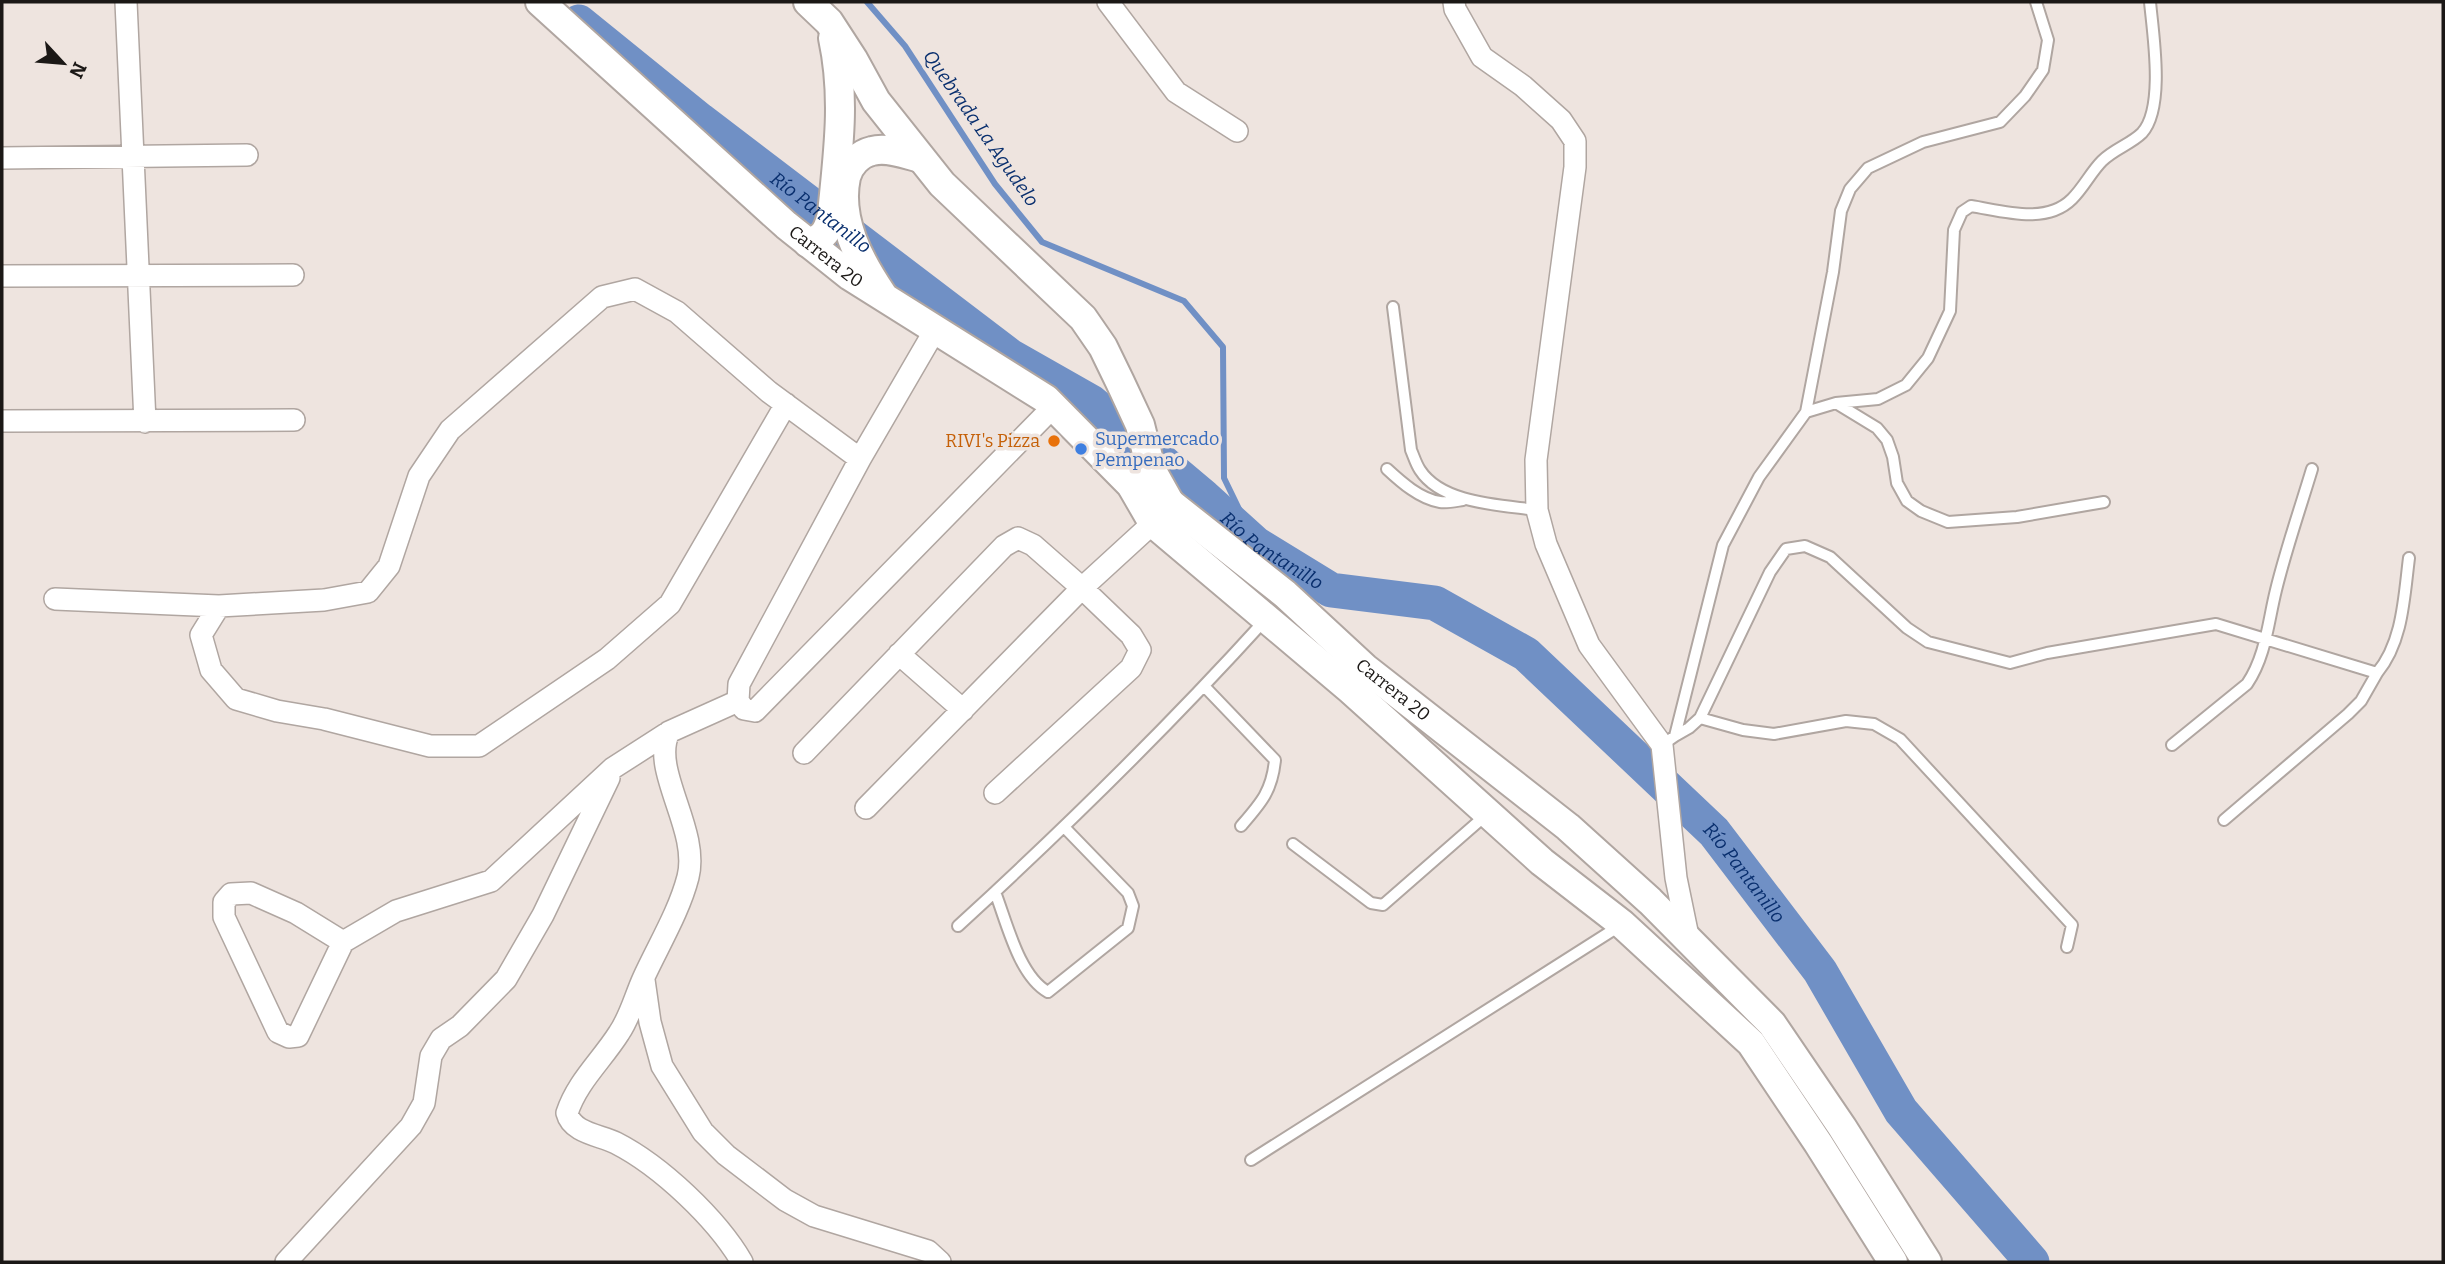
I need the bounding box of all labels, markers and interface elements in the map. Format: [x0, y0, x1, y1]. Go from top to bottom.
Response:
north arrow [28, 28, 98, 98]
water label: Quebrada La Agudelo [918, 45, 1044, 211]
text: N [64, 59, 91, 82]
water label: Río Pantanillo [766, 167, 876, 258]
street label: Carrera 20 [784, 221, 867, 292]
place label: Supermercado Pempenao [1095, 428, 1219, 471]
place label: RIVI's Pizza [945, 430, 1040, 452]
marker: RIVI's Pizza [1046, 433, 1062, 449]
marker: Supermercado Pempenao [1073, 441, 1089, 457]
water label: Río Pantanillo [1216, 506, 1328, 594]
street label: Carrera 20 [1351, 654, 1434, 726]
water label: Río Pantanillo [1699, 817, 1790, 927]

